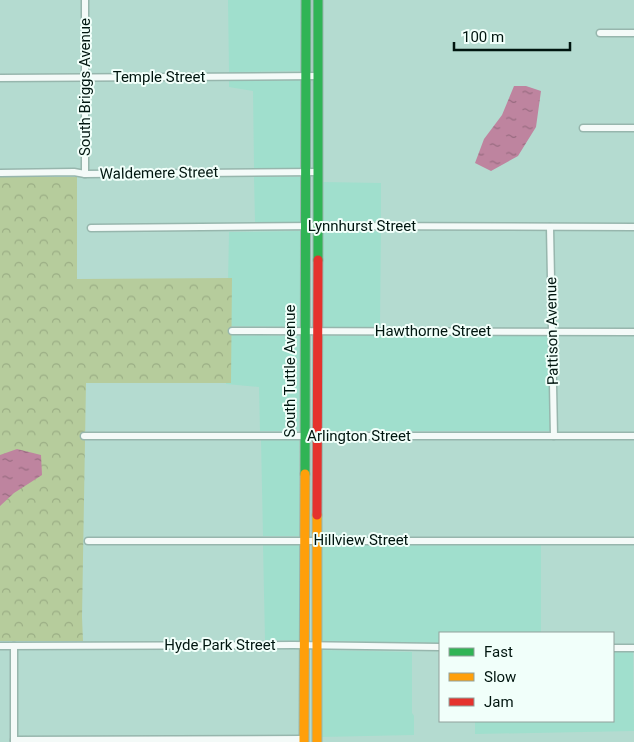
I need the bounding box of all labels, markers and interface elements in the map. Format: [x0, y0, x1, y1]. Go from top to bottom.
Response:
street label: South Briggs Avenue [76, 18, 94, 156]
scale bar [454, 20, 570, 52]
text: 100 m [462, 28, 504, 46]
street label: Temple Street [113, 68, 205, 86]
street label: Waldemere Street [100, 163, 219, 183]
street label: Lynnhurst Street [308, 217, 416, 235]
street label: Pattison Avenue [542, 277, 562, 385]
street label: South Tuttle Avenue [281, 304, 299, 438]
street label: Hawthorne Street [375, 322, 491, 340]
street label: Arlington Street [307, 427, 411, 445]
street label: Hillview Street [313, 531, 409, 549]
legend [439, 632, 614, 722]
street label: Hyde Park Street [164, 636, 276, 654]
text: Fast [484, 643, 513, 661]
text: Slow [484, 668, 516, 686]
text: Jam [484, 693, 514, 711]

